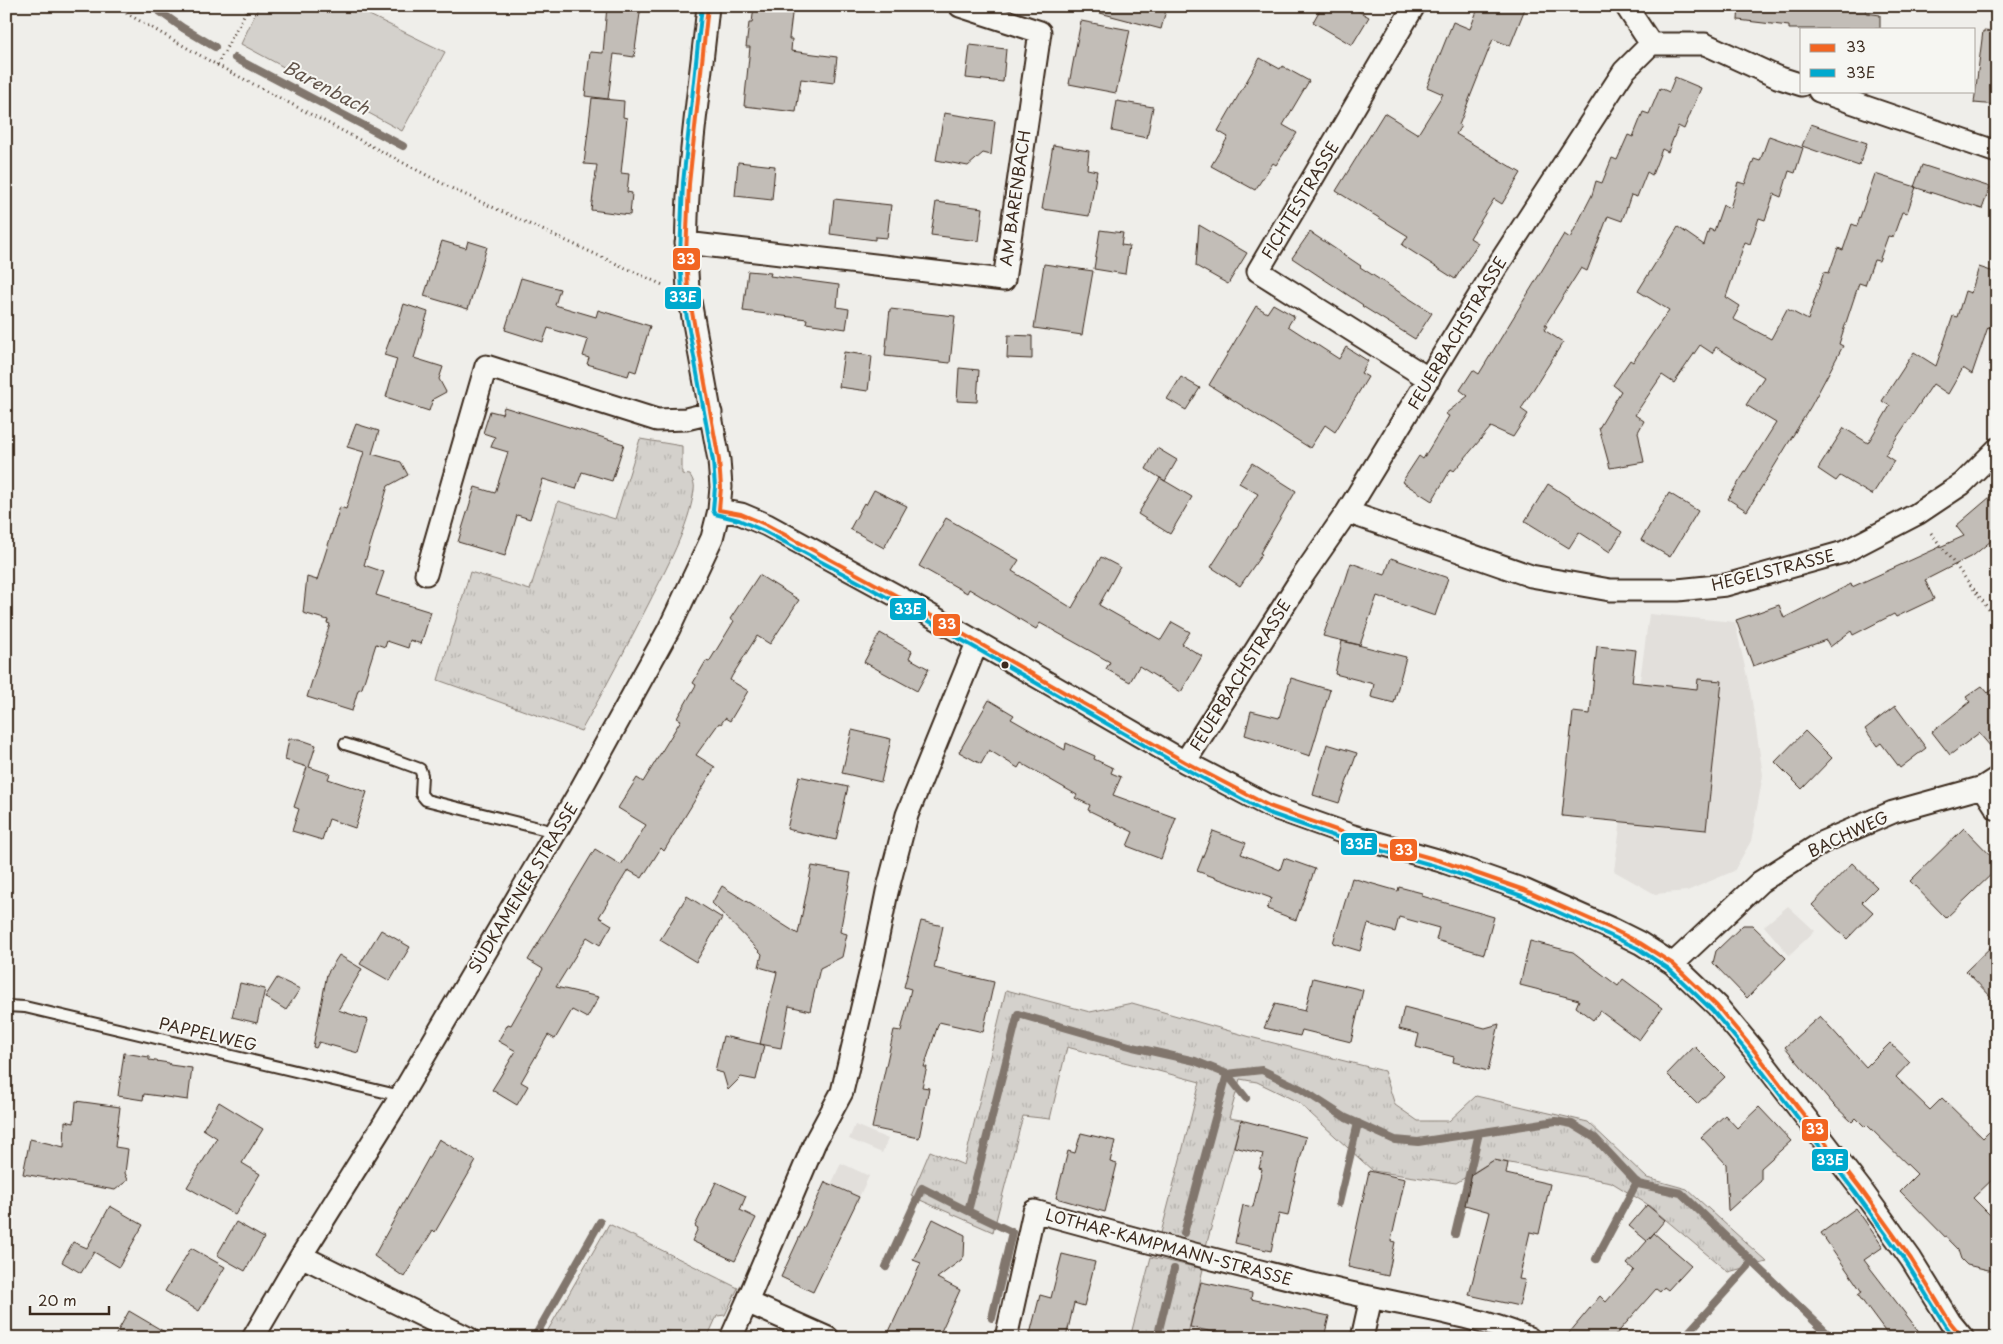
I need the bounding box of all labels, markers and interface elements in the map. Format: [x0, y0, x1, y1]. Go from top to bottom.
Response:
legend [1800, 28, 1976, 92]
text: 33 [1846, 34, 1866, 57]
water label: Barenbach [279, 53, 375, 121]
text: 33E [1846, 60, 1875, 83]
street label: AM BARENBACH [993, 128, 1035, 267]
street label: FICHTESTRASSE [1254, 136, 1344, 263]
line badge: 33 [672, 247, 701, 271]
text: 33 [677, 248, 695, 269]
street label: FEUERBACHSTRASSE [1401, 251, 1511, 414]
line badge: 33E [664, 286, 702, 310]
text: 33E [669, 286, 697, 307]
street label: HEGELSTRASSE [1708, 542, 1837, 596]
street label: FEUERBACHSTRASSE [1183, 594, 1296, 755]
line badge: 33E [889, 597, 927, 621]
text: 33E [894, 598, 922, 619]
line badge: 33 [932, 613, 961, 637]
text: 33 [938, 613, 956, 634]
unlabelled marker [1000, 660, 1010, 670]
street label: SÜDKAMENER STRASSE [461, 797, 583, 978]
street label: BACHWEG [1803, 804, 1892, 862]
line badge: 33E [1340, 832, 1378, 856]
text: 33E [1345, 833, 1373, 854]
line badge: 33 [1389, 838, 1418, 862]
text: 33 [1395, 839, 1413, 860]
street label: PAPPELWEG [157, 1010, 260, 1056]
line badge: 33 [1801, 1118, 1829, 1142]
text: 33 [1806, 1118, 1824, 1139]
line badge: 33E [1811, 1148, 1849, 1172]
text: 33E [1816, 1149, 1844, 1170]
street label: LOTHAR-KAMPMANN-STRASSE [1043, 1202, 1295, 1291]
scale bar [30, 1284, 109, 1316]
text: 20 m [38, 1288, 77, 1311]

